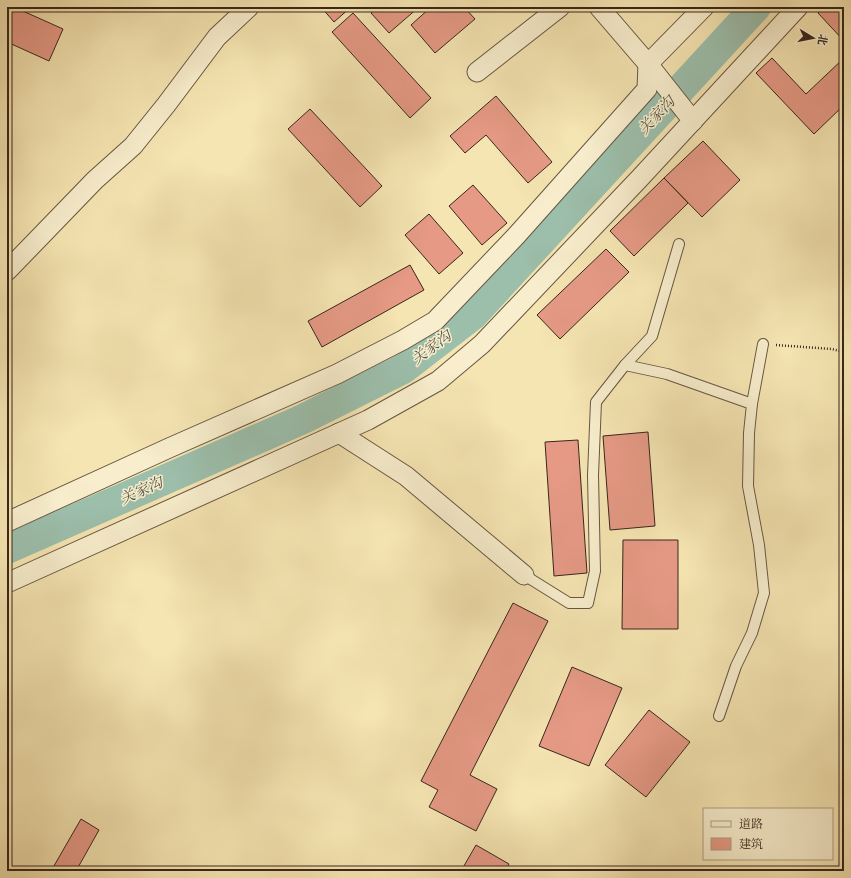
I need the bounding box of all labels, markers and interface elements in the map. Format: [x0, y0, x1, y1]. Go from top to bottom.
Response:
north arrow [793, 18, 833, 58]
text: 北 [814, 33, 832, 47]
water label: 关家沟 [633, 90, 680, 139]
water label: 关家沟 [407, 324, 457, 369]
water label: 关家沟 [116, 470, 168, 509]
legend [703, 808, 833, 860]
text: 道路 [739, 815, 763, 832]
text: 建筑 [739, 835, 763, 852]

